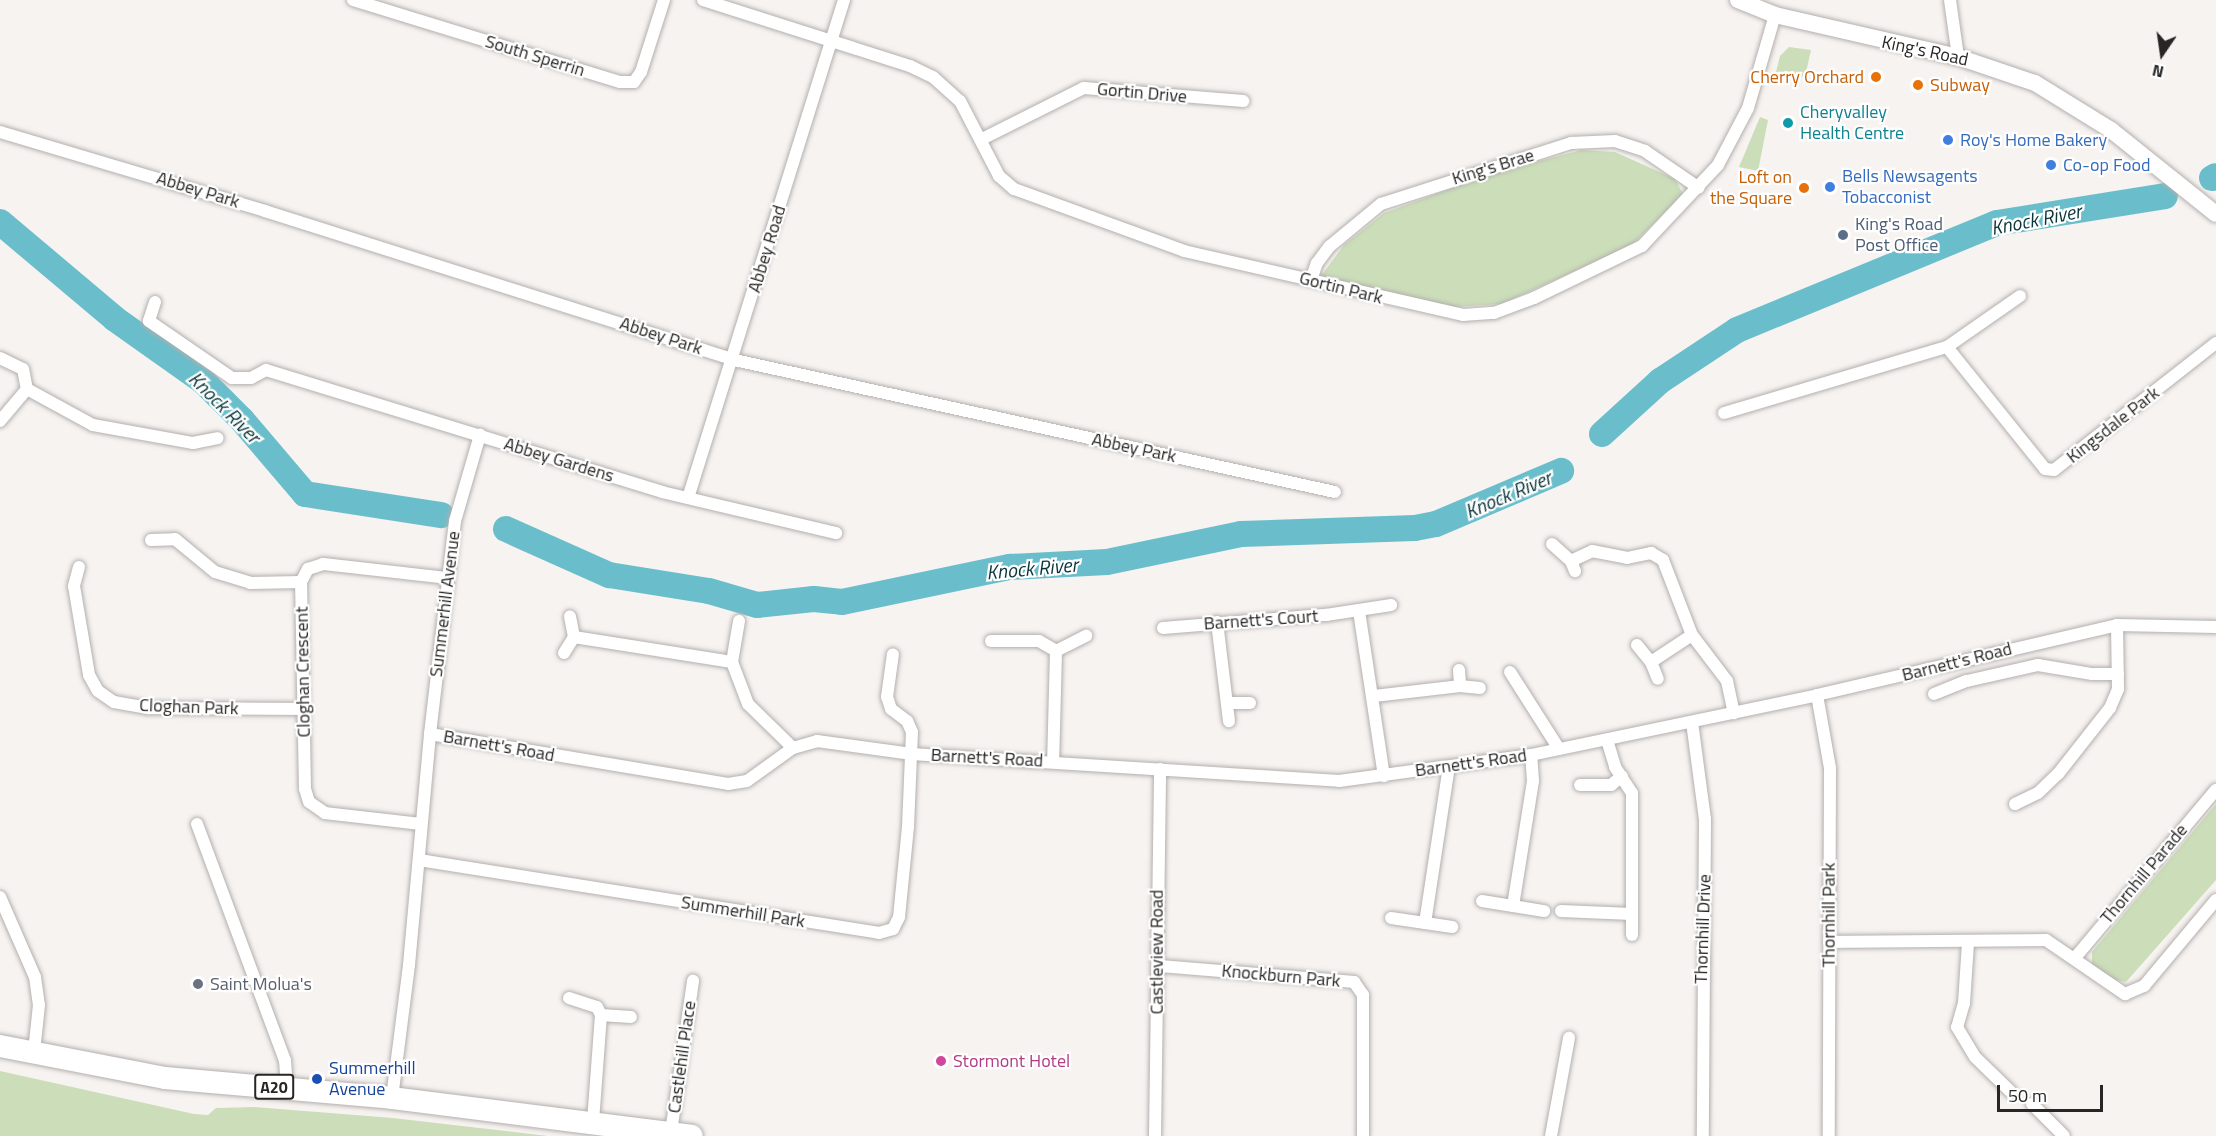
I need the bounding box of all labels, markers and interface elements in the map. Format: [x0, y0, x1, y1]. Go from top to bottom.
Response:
north arrow [2132, 24, 2192, 84]
street label: South Sperrin [483, 31, 587, 81]
street label: King's Road [1880, 31, 1970, 71]
text: N [2150, 59, 2166, 84]
place label: Cherry Orchard [1750, 66, 1864, 88]
marker: Cherry Orchard [1869, 70, 1883, 84]
place label: Subway [1930, 74, 1990, 96]
street label: Gortin Drive [1096, 78, 1188, 108]
marker: Subway [1911, 78, 1925, 92]
place label: Cheryvalley Health Centre [1800, 102, 1904, 144]
marker: Cheryvalley Health Centre [1781, 116, 1795, 130]
place label: Roy's Home Bakery [1960, 129, 2107, 151]
marker: Roy's Home Bakery [1941, 133, 1955, 147]
street label: King's Brae [1449, 144, 1537, 190]
place label: Co-op Food [2063, 154, 2151, 176]
marker: Co-op Food [2044, 158, 2058, 172]
place label: Bells Newsagents Tobacconist [1842, 166, 1978, 208]
street label: Abbey Park [154, 167, 242, 213]
place label: Loft on the Square [1710, 167, 1792, 210]
marker: Bells Newsagents Tobacconist [1823, 180, 1837, 194]
marker: Loft on the Square [1797, 181, 1811, 195]
water label: Knock River [1989, 198, 2083, 240]
street label: Abbey Road [743, 203, 791, 295]
place label: King's Road Post Office [1855, 214, 1943, 256]
marker: King's Road Post Office [1836, 228, 1850, 242]
street label: Gortin Park [1297, 267, 1385, 309]
street label: Abbey Park [617, 312, 705, 360]
water label: Knock River [184, 366, 266, 448]
street label: Kingsdale Park [2062, 382, 2164, 468]
street label: Abbey Park [1090, 429, 1178, 467]
street label: Abbey Gardens [501, 433, 617, 487]
water label: Knock River [1461, 465, 1555, 523]
street label: Summerhill Avenue [425, 530, 465, 678]
water label: Knock River [985, 552, 1079, 584]
street label: Barnett's Court [1203, 605, 1319, 635]
street label: Cloghan Crescent [291, 606, 315, 738]
street label: Barnett's Road [1900, 638, 2014, 686]
street label: Cloghan Park [139, 694, 239, 720]
street label: Barnett's Road [442, 726, 556, 766]
street label: Barnett's Road [930, 744, 1044, 772]
street label: Barnett's Road [1414, 744, 1528, 782]
street label: Thornhill Parade [2096, 820, 2192, 928]
street label: Thornhill Park [1818, 863, 1840, 967]
street label: Thornhill Drive [1690, 874, 1716, 984]
street label: Castleview Road [1146, 890, 1168, 1014]
street label: Summerhill Park [680, 892, 806, 932]
street label: Knockburn Park [1221, 960, 1341, 992]
place label: Saint Molua's [210, 973, 312, 995]
marker: Saint Molua's [191, 977, 205, 991]
street label: Castlehill Place [663, 999, 701, 1115]
place label: Stormont Hotel [953, 1050, 1070, 1072]
marker: Stormont Hotel [934, 1054, 948, 1068]
place label: Summerhill Avenue [329, 1058, 416, 1100]
marker: Summerhill Avenue [310, 1072, 324, 1086]
scale bar [2000, 1073, 2106, 1111]
road number: A20 [253, 1074, 295, 1100]
text: 50 m [2008, 1082, 2047, 1109]

